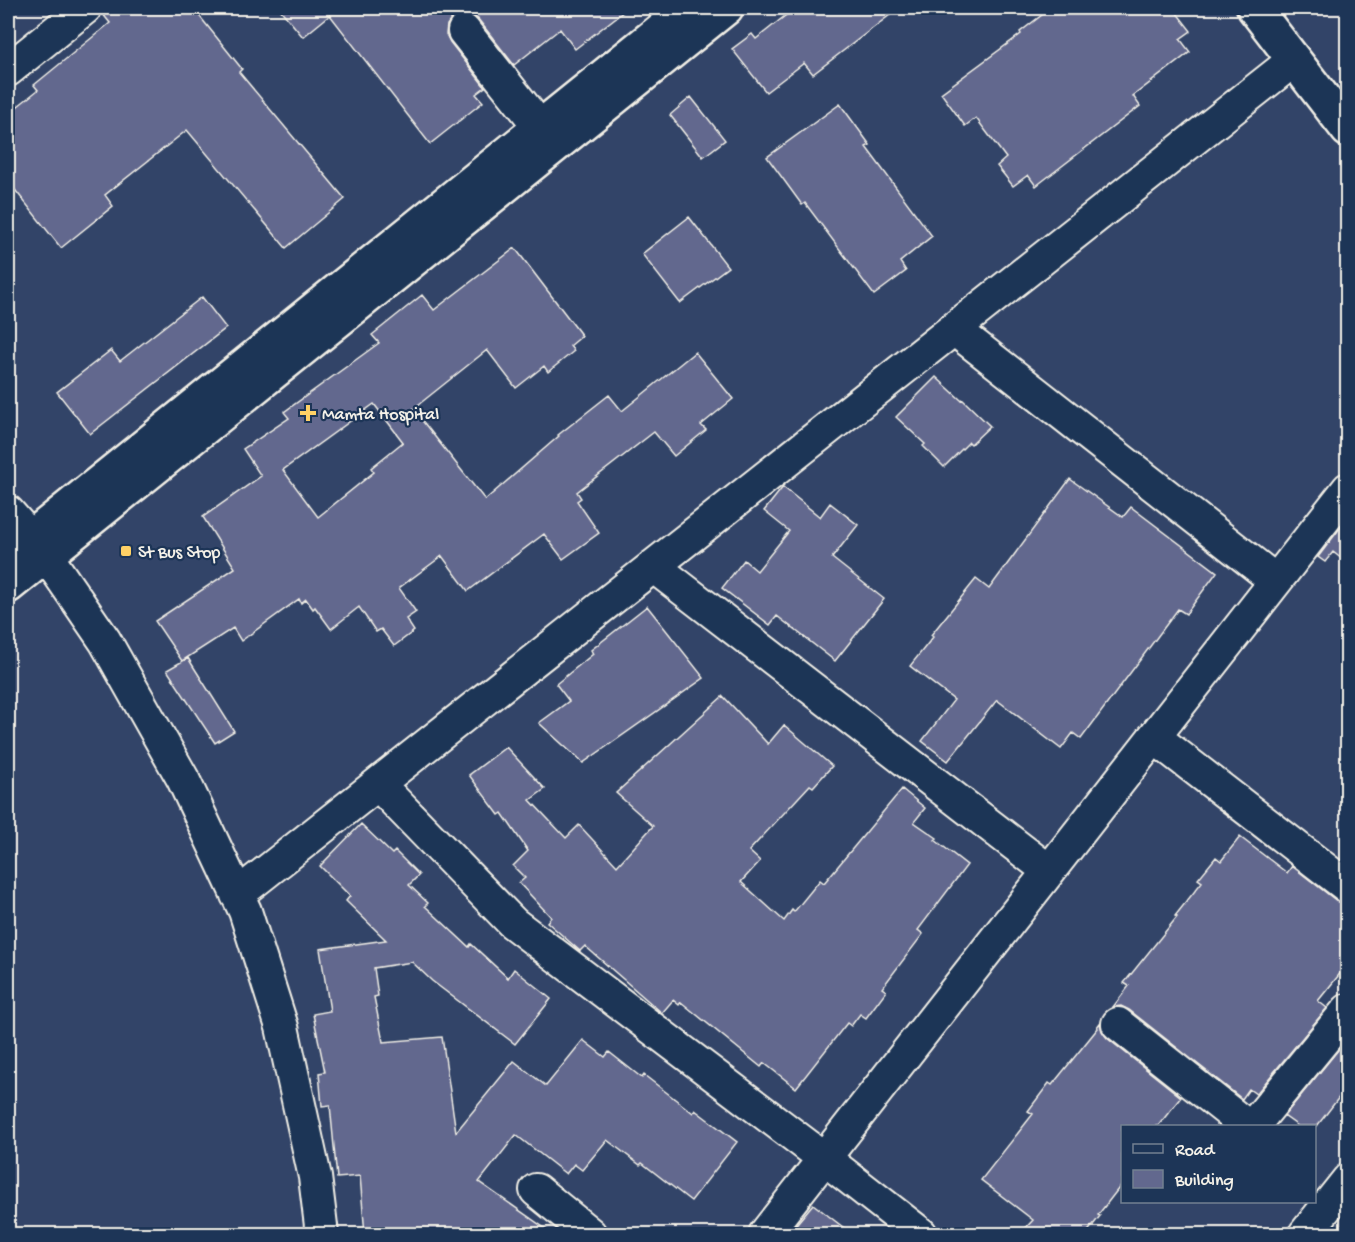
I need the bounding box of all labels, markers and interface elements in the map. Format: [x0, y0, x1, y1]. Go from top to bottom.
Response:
marker: Mamta Hospital [299, 404, 317, 422]
place label: Mamta Hospital [322, 405, 439, 426]
place label: St Bus Stop [138, 543, 221, 564]
marker: St Bus Stop [119, 544, 133, 558]
legend [1121, 1125, 1316, 1203]
text: Road [1175, 1141, 1216, 1162]
text: Building [1174, 1171, 1234, 1192]

